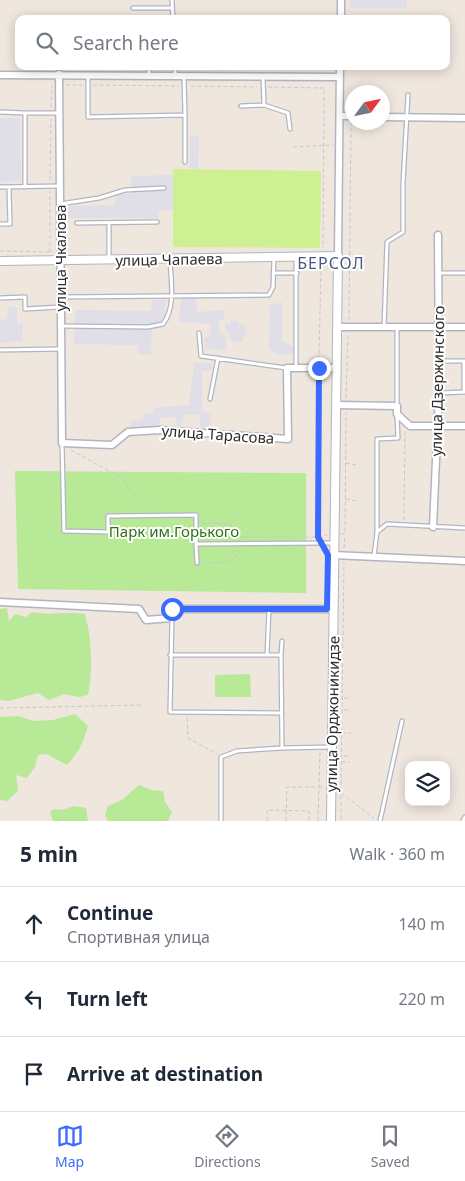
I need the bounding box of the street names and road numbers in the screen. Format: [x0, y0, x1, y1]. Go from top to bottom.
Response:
street label: улица Чкалова [50, 204, 70, 312]
street label: улица Чапаева [115, 248, 223, 270]
street label: улица Дзержинского [426, 305, 448, 457]
street label: улица Тарасова [161, 420, 275, 448]
street label: улица Орджоникидзе [321, 636, 343, 792]

